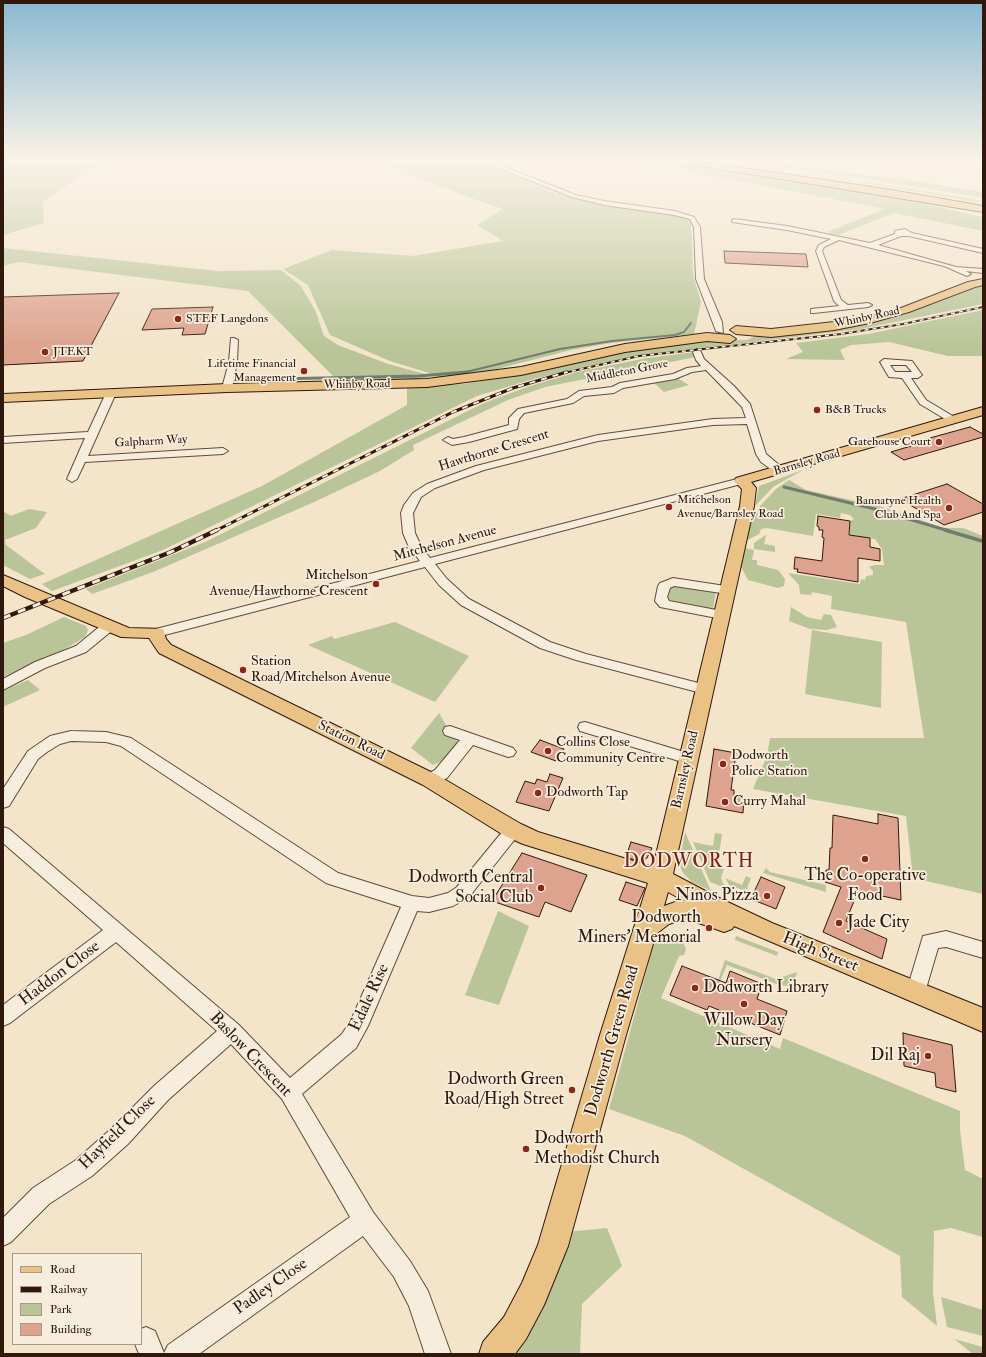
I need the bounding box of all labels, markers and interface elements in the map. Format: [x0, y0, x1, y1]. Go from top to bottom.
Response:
street label: Whinby Road [833, 304, 901, 332]
place label: STEF Langdons [186, 312, 268, 326]
marker: STEF Langdons [173, 314, 183, 324]
place label: JTEKT [53, 345, 93, 359]
marker: JTEKT [40, 347, 50, 357]
place label: Lifetime Financial Management [207, 357, 296, 385]
street label: Middleton Grove [585, 357, 669, 387]
marker: Lifetime Financial Management [299, 366, 309, 376]
street label: Whinby Road [324, 377, 390, 393]
place label: B&B Trucks [825, 403, 886, 417]
marker: B&B Trucks [812, 405, 822, 415]
street label: Hawthorne Crescent [437, 426, 551, 476]
street label: Galpharm Way [114, 433, 188, 451]
place label: Gatehouse Court [848, 435, 931, 449]
marker: Gatehouse Court [934, 437, 944, 447]
street label: Barnsley Road [772, 447, 842, 479]
place label: Mitchelson Avenue/Barnsley Road [677, 493, 783, 521]
place label: Bannatyne Health Club And Spa [855, 494, 941, 522]
marker: Mitchelson Avenue/Barnsley Road [664, 502, 674, 512]
marker: Bannatyne Health Club And Spa [944, 503, 954, 513]
street label: Mitchelson Avenue [391, 522, 499, 566]
place label: Mitchelson Avenue/Hawthorne Crescent [209, 568, 368, 600]
marker: Mitchelson Avenue/Hawthorne Crescent [371, 579, 381, 589]
place label: Station Road/Mitchelson Avenue [251, 654, 390, 686]
marker: Station Road/Mitchelson Avenue [238, 665, 248, 675]
street label: Station Road [315, 718, 387, 764]
street label: Barnsley Road [669, 729, 703, 811]
place label: Collins Close Community Centre [556, 735, 665, 768]
marker: Collins Close Community Centre [543, 746, 553, 756]
place label: Dodworth Police Station [731, 748, 807, 780]
marker: Dodworth Police Station [718, 759, 728, 769]
place label: Dodworth Tap [546, 785, 628, 801]
marker: Dodworth Tap [533, 788, 543, 798]
place label: Curry Mahal [733, 794, 806, 810]
marker: Curry Mahal [720, 797, 730, 807]
district label: DODWORTH [624, 852, 754, 874]
marker: The Co-operative Food [860, 854, 870, 864]
place label: The Co-operative Food [804, 866, 926, 906]
place label: Dodworth Central Social Club [408, 868, 533, 908]
marker: Dodworth Central Social Club [536, 883, 546, 893]
place label: Ninos Pizza [675, 886, 759, 906]
marker: Ninos Pizza [762, 891, 772, 901]
place label: Dodworth Miners' Memorial [577, 908, 701, 948]
place label: Jade City [847, 913, 909, 933]
marker: Jade City [834, 918, 844, 928]
marker: Dodworth Miners' Memorial [704, 923, 714, 933]
street label: High Street [779, 929, 861, 977]
street label: Haddon Close [16, 937, 104, 1011]
street label: Edale Rise [345, 961, 395, 1035]
street label: Dodworth Green Road [582, 963, 644, 1119]
place label: Dodworth Library [703, 978, 828, 998]
marker: Dodworth Library [690, 983, 700, 993]
marker: Willow Day Nursery [739, 999, 749, 1009]
street label: Baslow Crescent [204, 1008, 296, 1102]
place label: Willow Day Nursery [704, 1011, 784, 1051]
place label: Dil Raj [871, 1046, 920, 1066]
marker: Dil Raj [923, 1051, 933, 1061]
place label: Dodworth Green Road/High Street [444, 1070, 564, 1110]
marker: Dodworth Green Road/High Street [567, 1085, 577, 1095]
street label: Hayfield Close [75, 1091, 161, 1175]
place label: Dodworth Methodist Church [534, 1129, 660, 1169]
marker: Dodworth Methodist Church [521, 1144, 531, 1154]
legend [12, 1253, 142, 1345]
street label: Padley Close [230, 1254, 312, 1320]
text: Road [50, 1262, 75, 1277]
text: Railway [50, 1282, 87, 1297]
text: Park [50, 1302, 72, 1317]
text: Building [50, 1322, 91, 1337]

